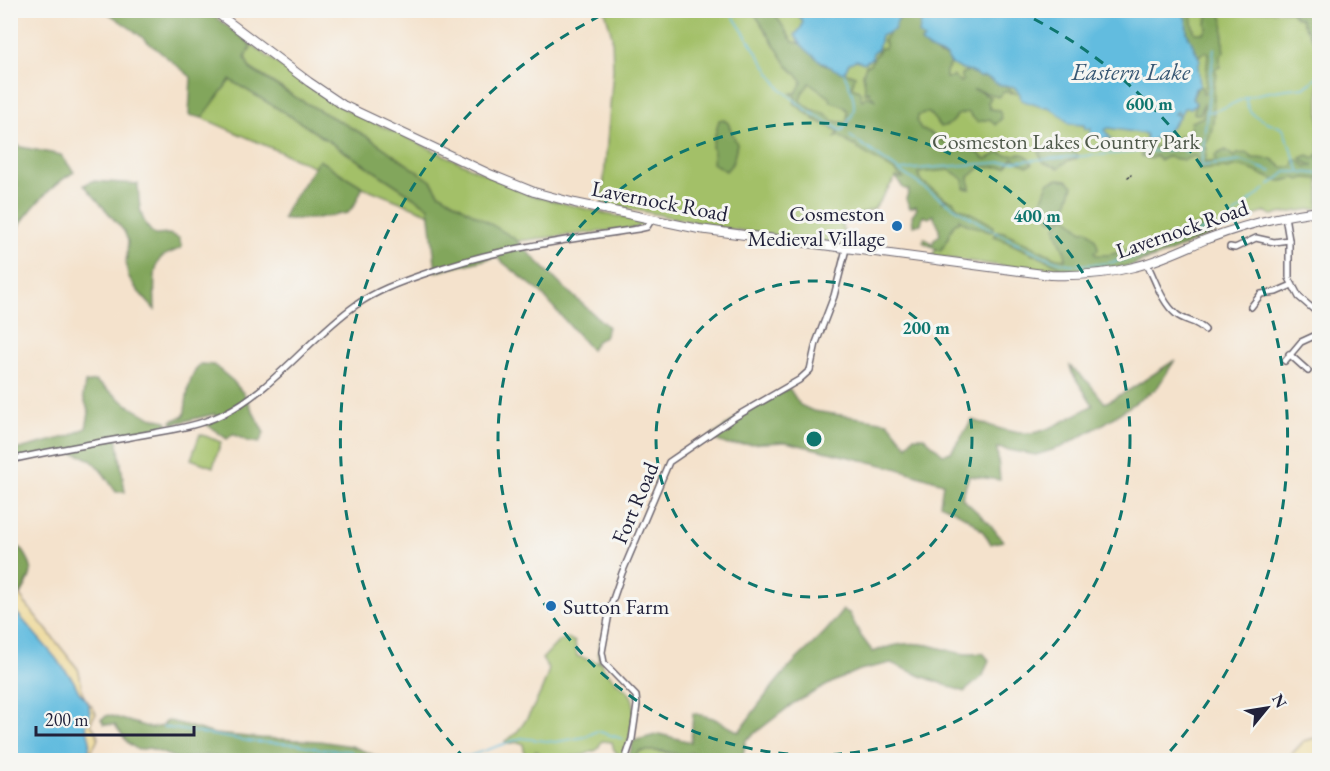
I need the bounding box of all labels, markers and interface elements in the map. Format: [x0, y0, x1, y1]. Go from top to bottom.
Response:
water label: Eastern Lake [1071, 56, 1191, 87]
text: 600 m [1125, 92, 1173, 115]
park label: Cosmeston Lakes Country Park [932, 127, 1201, 156]
street label: Lavernock Road [589, 174, 732, 229]
street label: Lavernock Road [1112, 192, 1253, 265]
place label: Cosmeston Medieval Village [747, 199, 885, 253]
text: 400 m [1013, 204, 1061, 227]
marker: Cosmeston Medieval Village [890, 219, 904, 233]
text: 200 m [902, 316, 950, 339]
centre of rings [804, 429, 824, 449]
street label: Fort Road [605, 457, 666, 548]
place label: Sutton Farm [563, 592, 669, 621]
marker: Sutton Farm [544, 599, 558, 613]
north arrow [1237, 678, 1297, 738]
text: N [1267, 690, 1292, 712]
scale bar [36, 699, 194, 737]
text: 200 m [45, 708, 89, 731]

